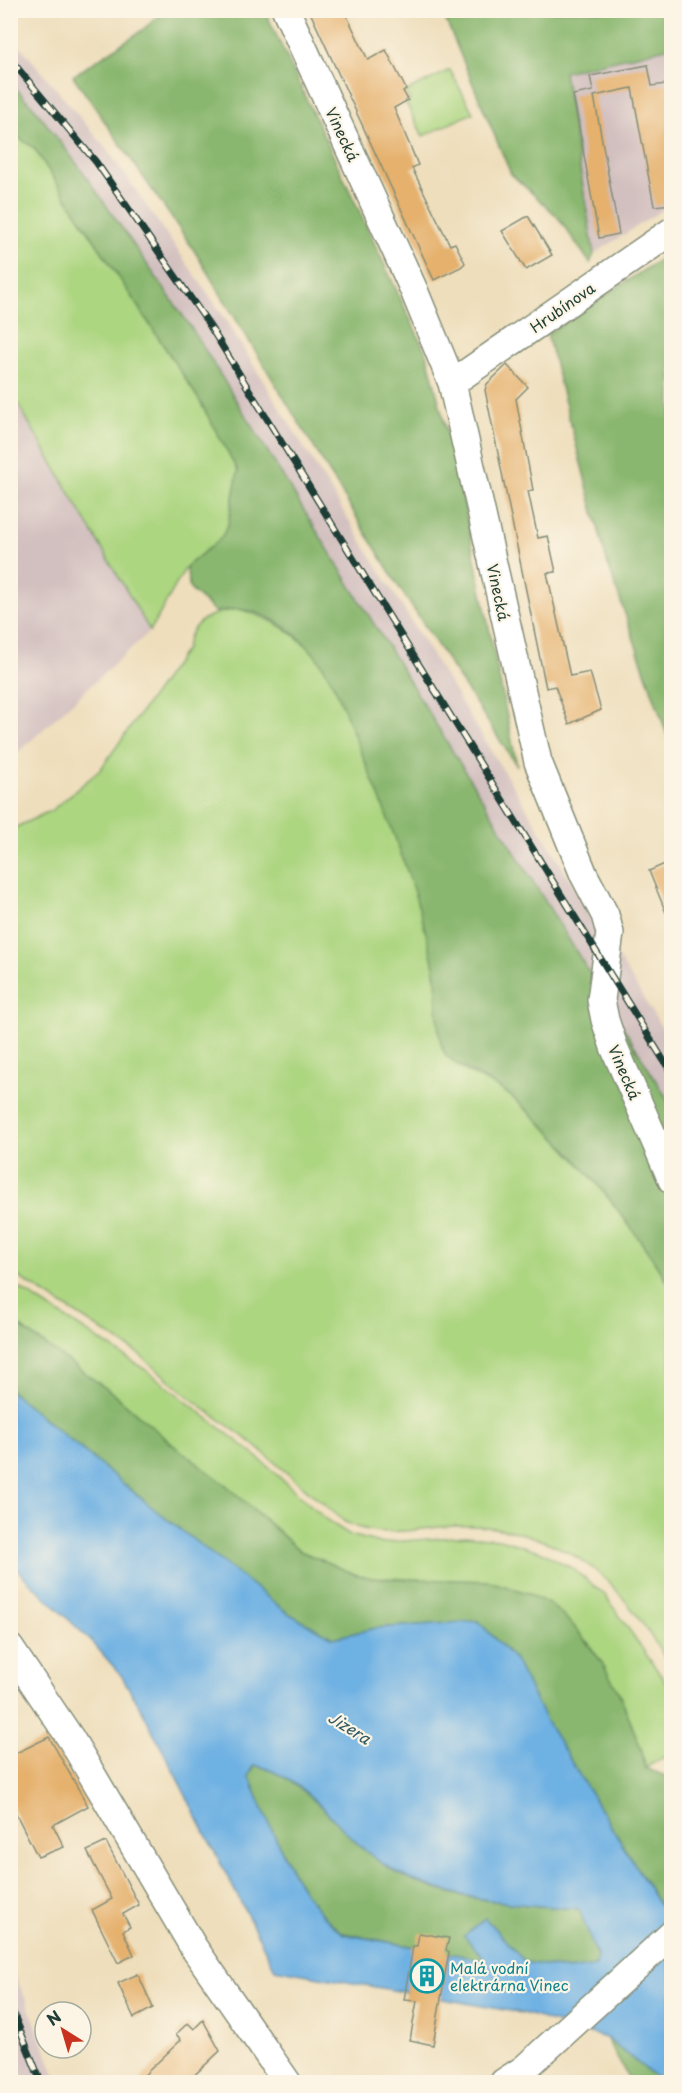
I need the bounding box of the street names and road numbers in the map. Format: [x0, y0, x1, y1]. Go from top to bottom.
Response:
street label: Vinecká [320, 103, 366, 166]
street label: Hrubínova [525, 276, 600, 338]
street label: Vinecká [482, 561, 516, 623]
street label: Vinecká [603, 1041, 647, 1104]

